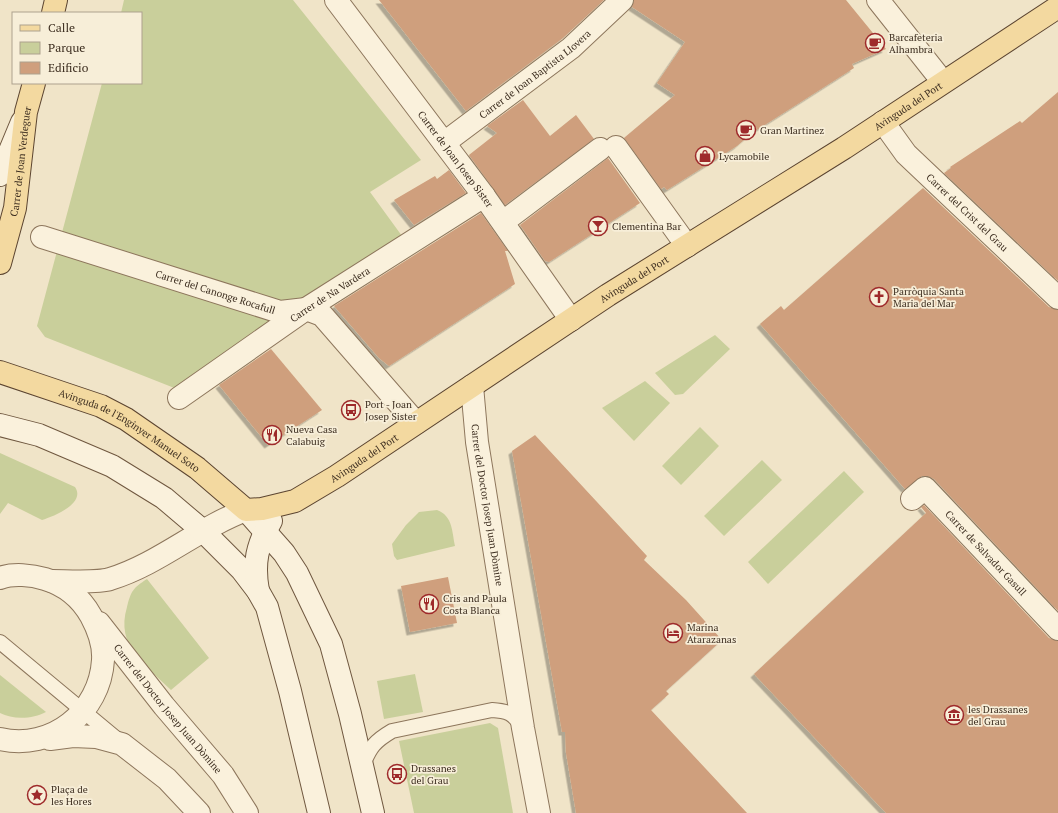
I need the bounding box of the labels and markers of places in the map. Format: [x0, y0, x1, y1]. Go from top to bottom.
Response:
place label: Barcafeteria Alhambra [889, 31, 943, 56]
cafe icon: Barcafeteria Alhambra [864, 32, 886, 54]
cafe icon: Gran Martinez [735, 119, 757, 141]
place label: Gran Martinez [760, 124, 824, 137]
shop icon: Lycamobile [694, 145, 716, 167]
place label: Lycamobile [719, 150, 769, 163]
bar icon: Clementina Bar [587, 215, 609, 237]
place label: Clementina Bar [612, 220, 681, 233]
place label: Parròquia Santa Maria del Mar [893, 285, 964, 310]
church icon: Parròquia Santa Maria del Mar [868, 286, 890, 308]
place label: Port - Joan Josep Sister [365, 398, 417, 423]
bus stop icon: Port - Joan Josep Sister [340, 399, 362, 421]
place label: Nueva Casa Calabuig [286, 423, 337, 448]
restaurant icon: Nueva Casa Calabuig [261, 424, 283, 446]
place label: Cris and Paula Costa Blanca [443, 592, 507, 617]
restaurant icon: Cris and Paula Costa Blanca [418, 593, 440, 615]
place label: Marina Atarazanas [687, 621, 736, 646]
hotel icon: Marina Atarazanas [662, 622, 684, 644]
place label: les Drassanes del Grau [968, 703, 1028, 728]
museum icon: les Drassanes del Grau [943, 704, 965, 726]
place label: Drassanes del Grau [411, 762, 456, 787]
bus stop icon: Drassanes del Grau [386, 763, 408, 785]
place label: Plaça de les Hores [51, 783, 92, 808]
place icon: Plaça de les Hores [26, 784, 48, 806]

